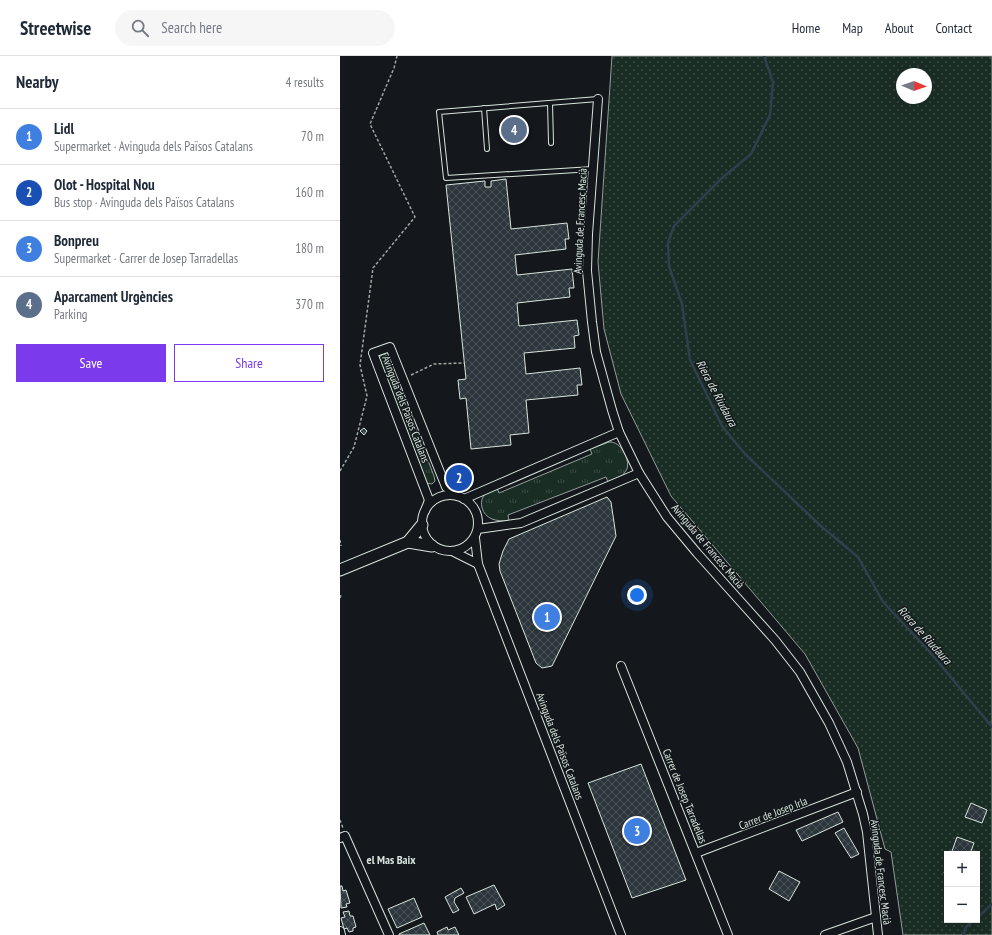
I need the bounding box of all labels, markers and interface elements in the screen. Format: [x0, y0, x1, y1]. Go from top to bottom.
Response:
search box [115, 10, 395, 46]
text: Streetwise [20, 16, 91, 40]
icon: search [129, 17, 151, 39]
text: Search here [161, 18, 222, 37]
text: Home [792, 19, 820, 37]
text: Map [842, 19, 863, 37]
text: About [885, 19, 914, 37]
text: Contact [936, 19, 972, 37]
north arrow [896, 68, 932, 104]
text: Nearby [16, 71, 59, 93]
text: 4 results [285, 74, 324, 91]
pin: 4 [501, 115, 527, 145]
text: Lidl [54, 119, 74, 138]
text: 1 [26, 128, 32, 145]
text: 70 m [301, 128, 324, 145]
text: Supermarket · Avinguda dels Països Catalans [54, 138, 253, 155]
street label: Avinguda de Francesc Macià [570, 168, 590, 274]
text: Olot - Hospital Nou [54, 175, 155, 194]
text: 2 [26, 184, 32, 201]
text: 160 m [295, 184, 324, 201]
text: Bus stop · Avinguda dels Països Catalans [54, 194, 234, 211]
text: Bonpreu [54, 231, 99, 250]
text: 3 [26, 240, 32, 257]
text: 180 m [295, 240, 324, 257]
text: Supermarket · Carrer de Josep Tarradellas [54, 250, 238, 267]
text: Aparcament Urgències [54, 287, 173, 306]
text: 4 [26, 296, 32, 313]
text: 370 m [295, 296, 324, 313]
text: Parking [54, 306, 87, 323]
button: Save [16, 344, 166, 382]
button: Share [174, 344, 324, 382]
street label: Avinguda dels Països Catalans [379, 354, 433, 465]
water label: Riera de Riudaura [693, 357, 741, 430]
pin: 2 [446, 463, 472, 493]
street label: Avinguda de Francesc Macià [669, 501, 747, 591]
your location [627, 585, 647, 605]
pin: 1 [534, 602, 560, 632]
water label: Riera de Riudaura [895, 603, 956, 668]
street label: Avinguda dels Països Catalans [533, 691, 587, 802]
street label: Carrer de Josep Tarradellas [660, 747, 710, 846]
street label: Carrer de Josep Irla [737, 794, 809, 832]
pin: 3 [624, 816, 650, 846]
street label: Avinguda de Francesc Macià [868, 819, 894, 925]
map controls [944, 851, 980, 923]
button: + [944, 851, 980, 887]
district label: el Mas Baix [367, 852, 416, 867]
button: − [944, 887, 980, 923]

